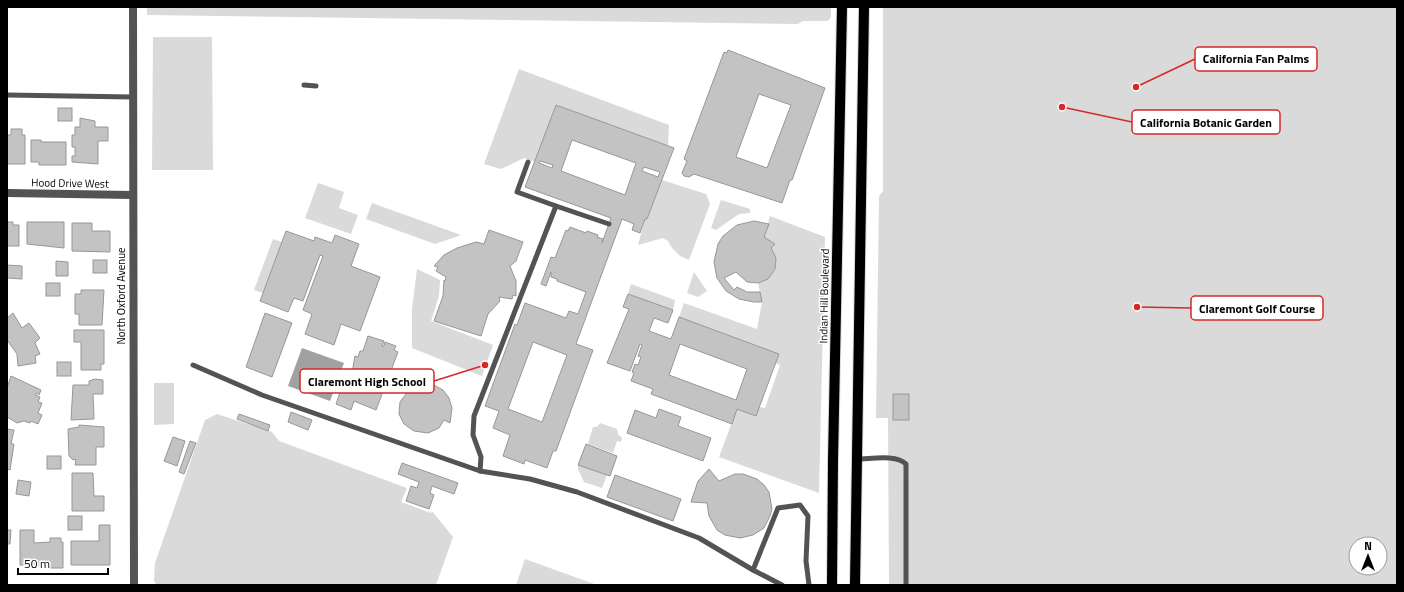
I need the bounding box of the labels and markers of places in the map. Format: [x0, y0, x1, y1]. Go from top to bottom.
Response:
callout: California Fan Palms [1195, 47, 1317, 71]
callout: California Botanic Garden [1132, 110, 1280, 134]
callout: Claremont Golf Course [1191, 296, 1323, 320]
callout: Claremont High School [300, 369, 434, 393]

